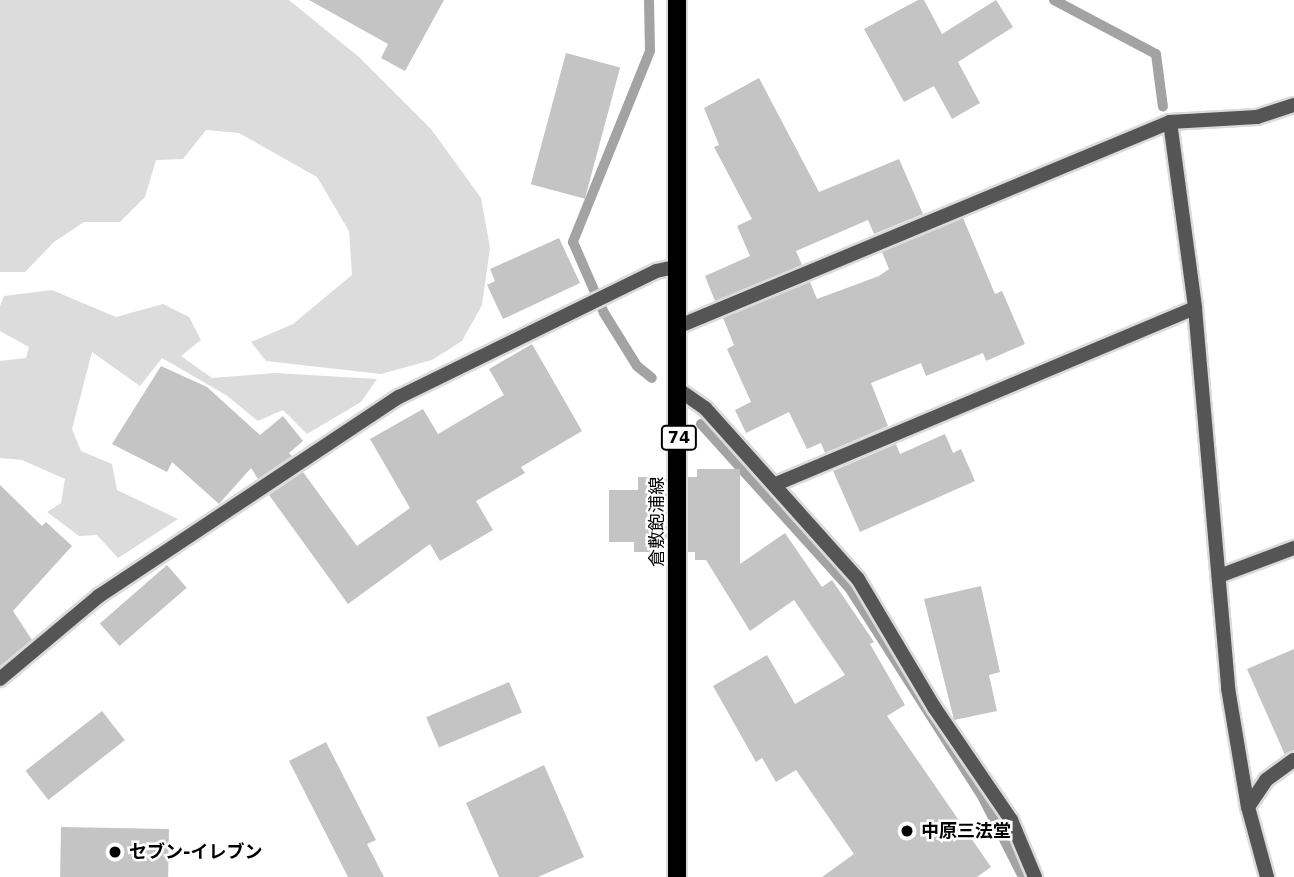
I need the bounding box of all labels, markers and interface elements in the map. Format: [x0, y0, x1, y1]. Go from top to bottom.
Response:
road number: 74 [660, 426, 698, 450]
street label: 倉敷飽浦線 [646, 477, 668, 567]
place label: 中原三法堂 [921, 820, 1011, 842]
marker: 中原三法堂 [899, 823, 915, 839]
place label: セブン-イレブン [129, 841, 262, 863]
marker: セブン-イレブン [107, 844, 123, 860]

